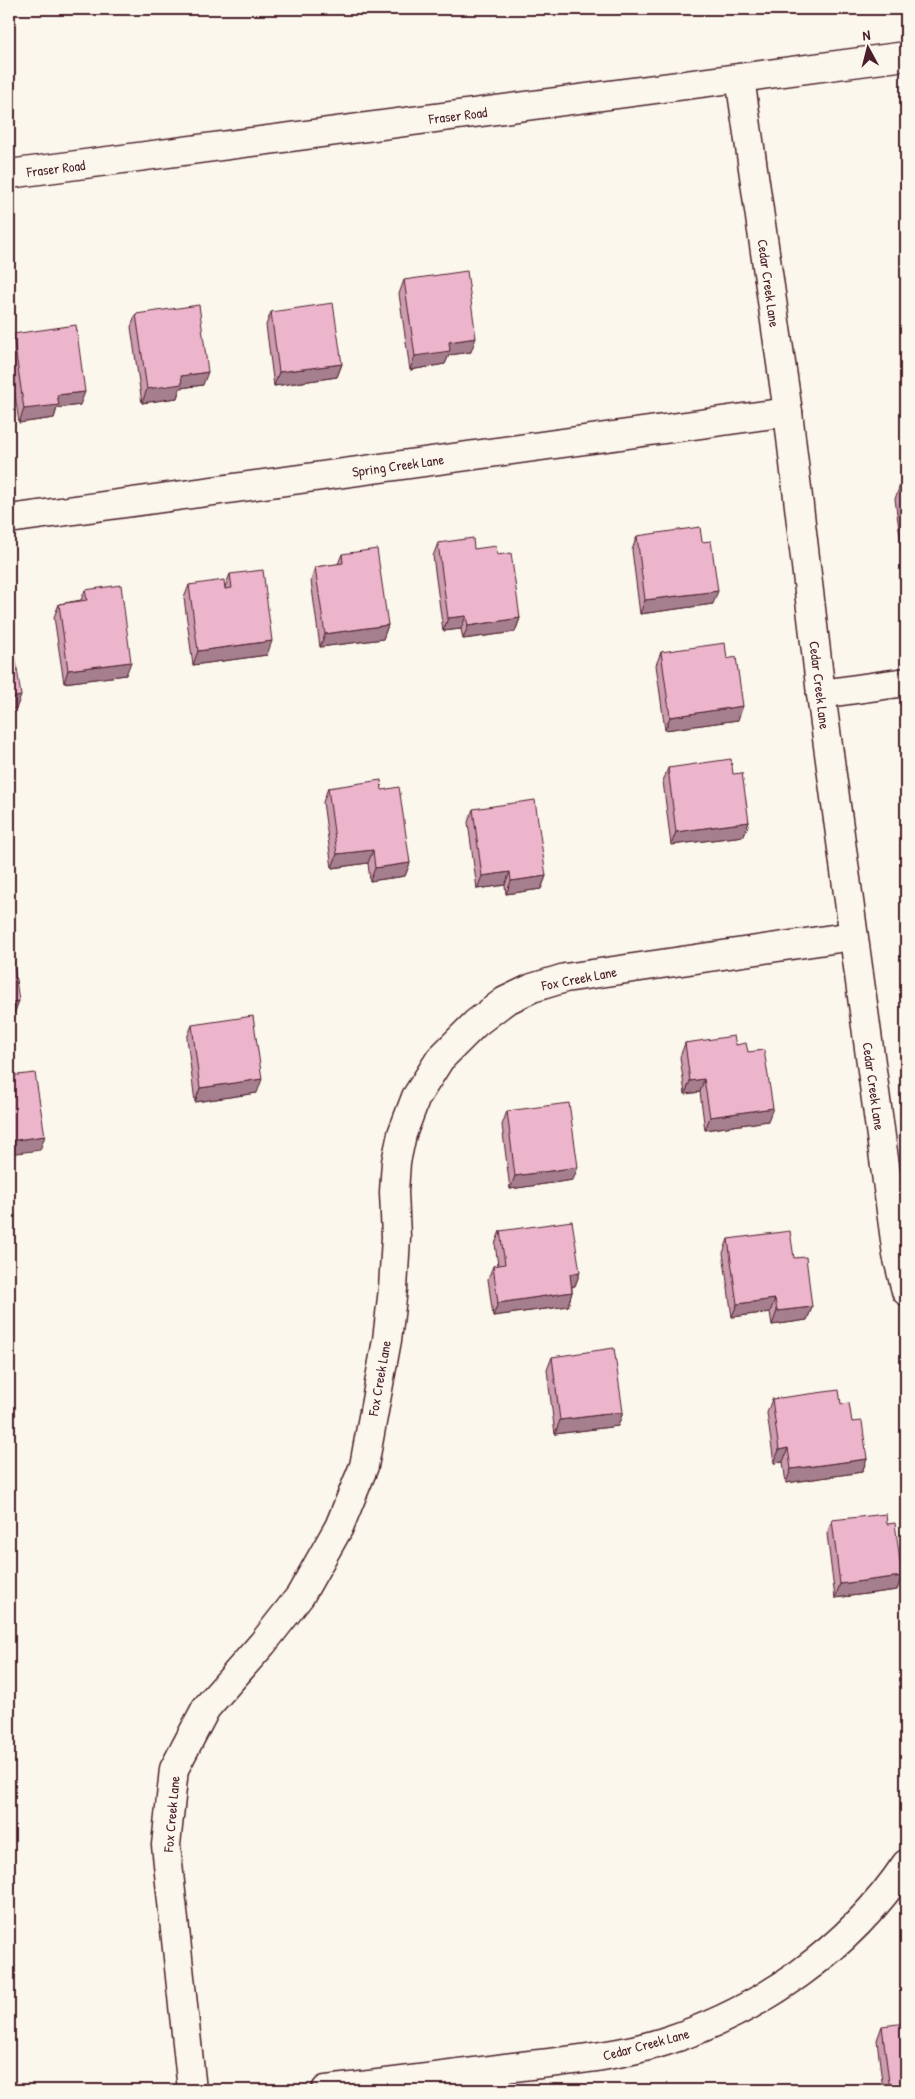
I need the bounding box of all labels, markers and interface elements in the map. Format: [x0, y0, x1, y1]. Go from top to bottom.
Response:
north arrow [842, 22, 892, 72]
text: N [861, 25, 872, 44]
street label: Fraser Road [427, 102, 489, 128]
street label: Fraser Road [25, 155, 87, 181]
street label: Cedar Creek Lane [753, 238, 785, 329]
street label: Spring Creek Lane [351, 449, 446, 482]
street label: Cedar Creek Lane [805, 640, 835, 731]
street label: Fox Creek Lane [539, 961, 619, 995]
street label: Cedar Creek Lane [858, 1041, 890, 1132]
street label: Fox Creek Lane [363, 1338, 395, 1418]
street label: Fox Creek Lane [158, 1775, 184, 1854]
street label: Cedar Creek Lane [601, 2023, 692, 2065]

